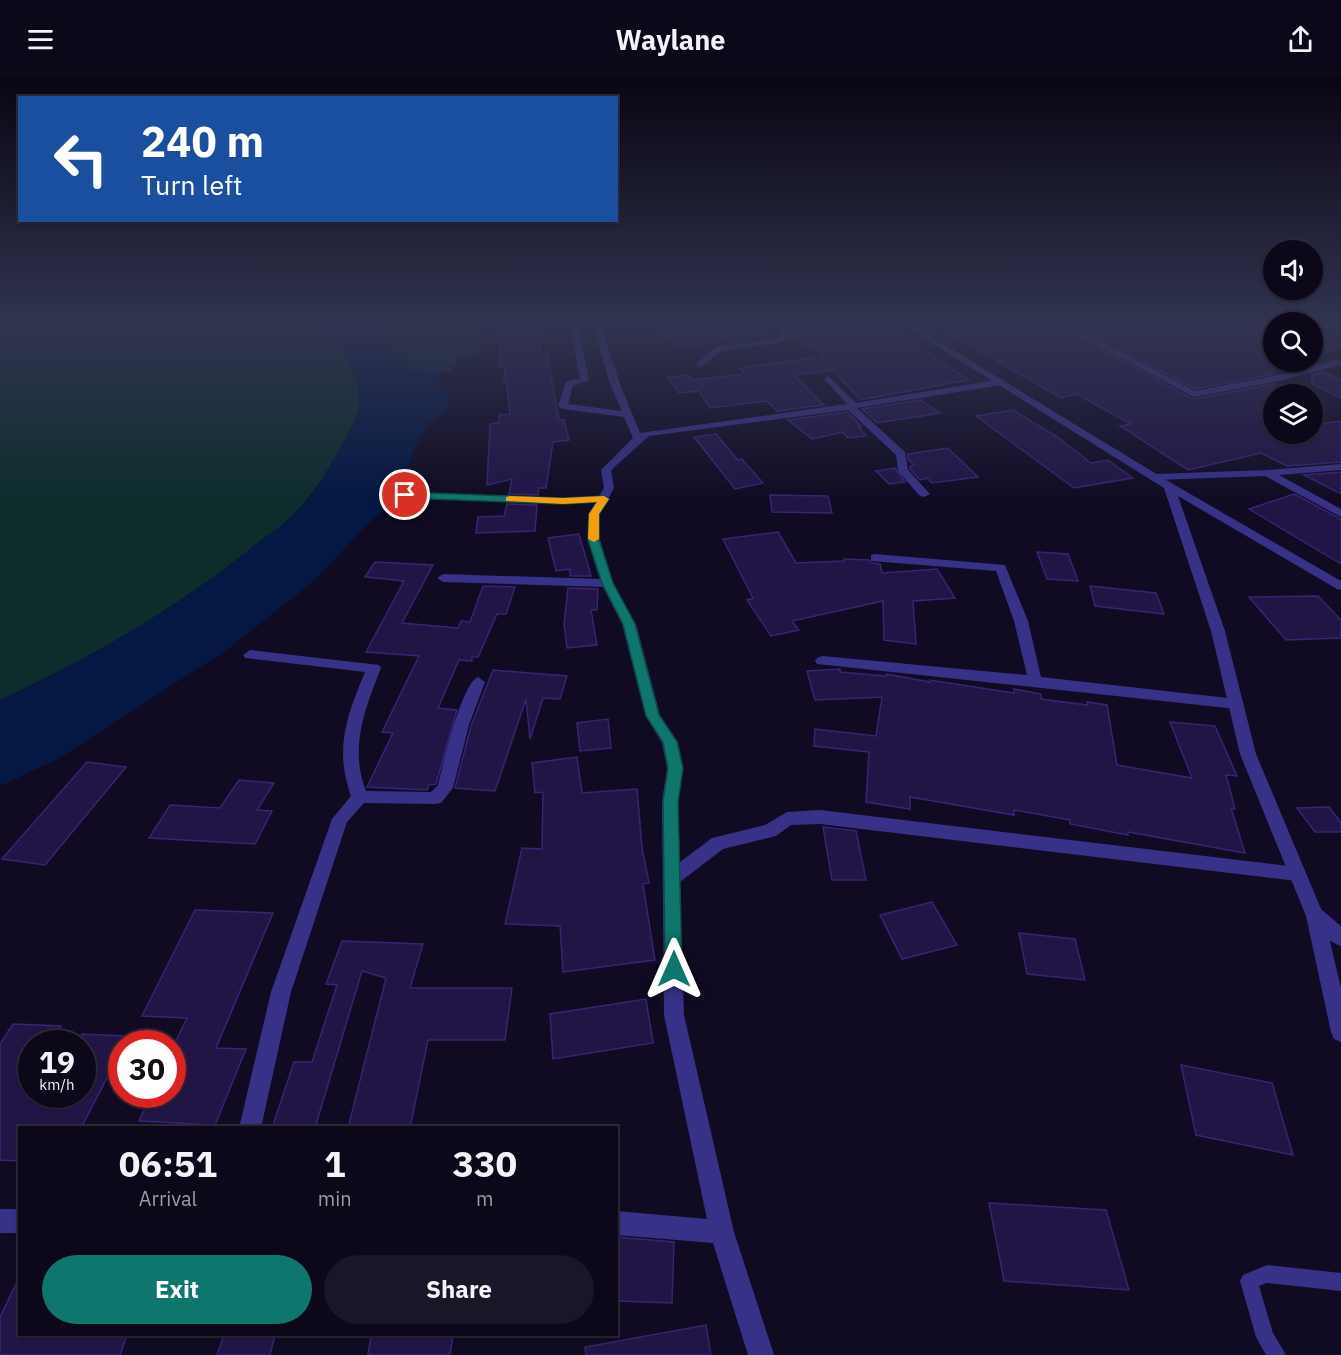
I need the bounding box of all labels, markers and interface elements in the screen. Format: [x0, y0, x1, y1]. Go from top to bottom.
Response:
text: Waylane [616, 22, 725, 57]
icon: menu [24, 23, 57, 56]
icon: share [1284, 23, 1317, 56]
text: 240 m [141, 114, 264, 169]
icon: left [42, 120, 120, 198]
text: Turn left [141, 167, 242, 202]
map controls [1263, 240, 1323, 444]
button: sound [1263, 240, 1323, 300]
button: search [1263, 312, 1323, 372]
button: layers [1263, 384, 1323, 444]
pin [379, 469, 430, 520]
icon: arrive [388, 478, 421, 511]
position arrow [642, 937, 706, 1001]
speed limit sign: 30 [108, 1030, 186, 1108]
text: 19 [39, 1042, 75, 1081]
text: km/h [39, 1075, 75, 1094]
text: 06:51 [119, 1140, 217, 1187]
text: 1 [324, 1140, 346, 1187]
text: 330 [452, 1140, 517, 1187]
text: Arrival [139, 1185, 197, 1212]
text: min [318, 1185, 352, 1212]
text: m [476, 1185, 494, 1212]
button: Exit [42, 1255, 312, 1324]
button: Share [324, 1255, 594, 1324]

